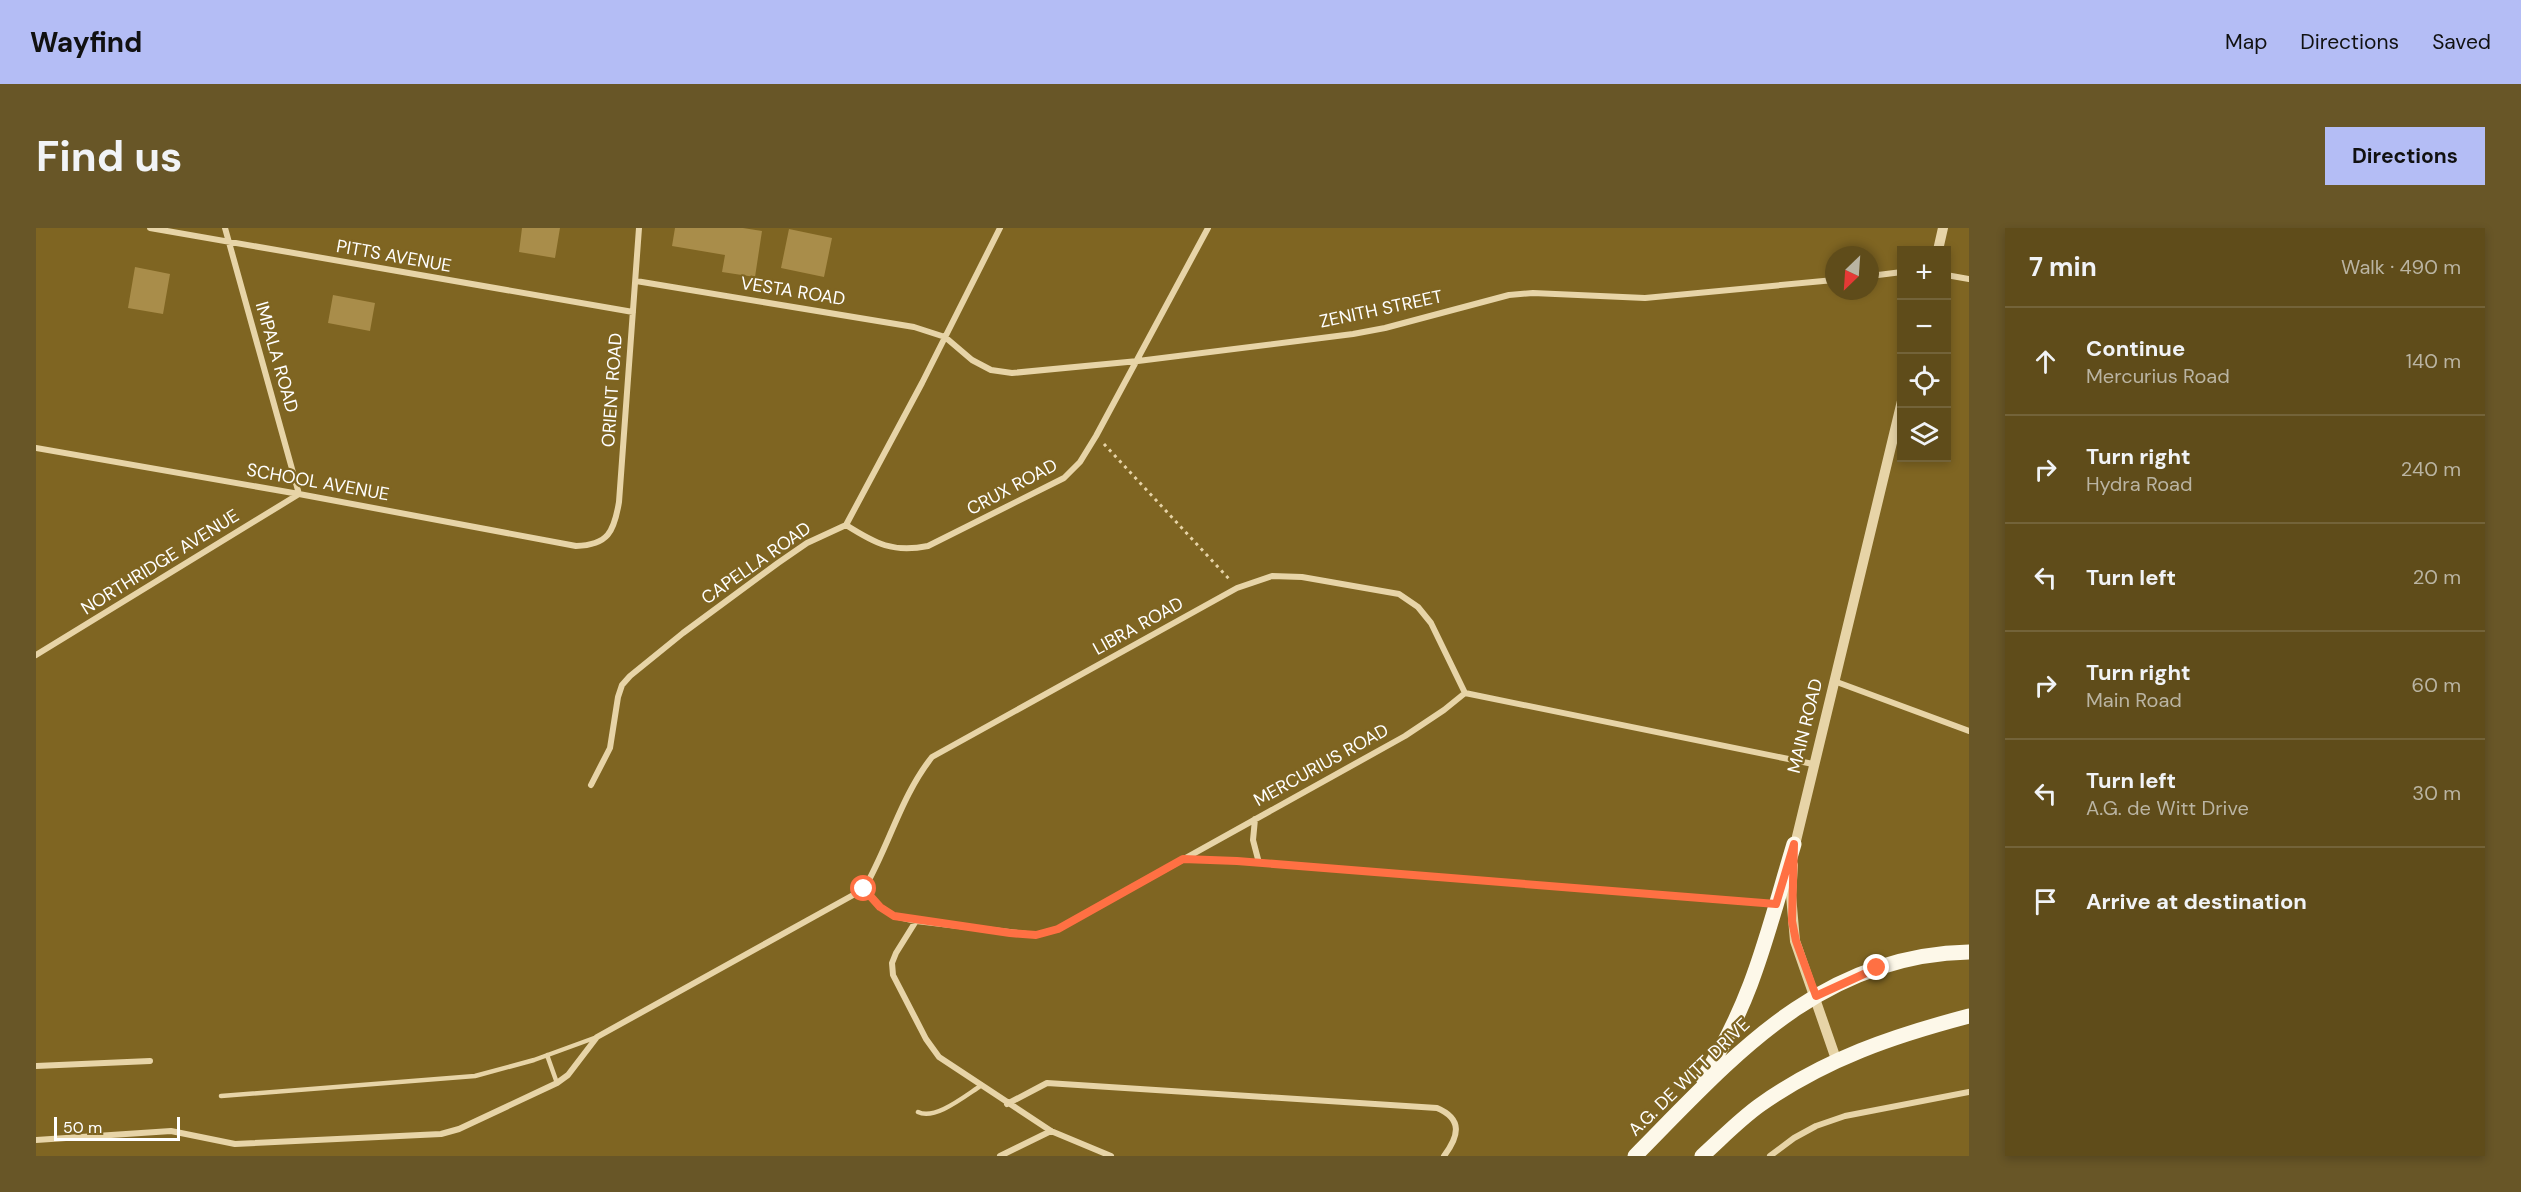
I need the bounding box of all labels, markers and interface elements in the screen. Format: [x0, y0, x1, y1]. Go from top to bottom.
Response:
text: Wayfind [30, 24, 142, 61]
text: Map [2225, 28, 2267, 56]
text: Directions [2300, 28, 2399, 56]
text: Saved [2432, 28, 2491, 56]
button: Directions [2325, 127, 2485, 185]
text: Find us [36, 129, 182, 184]
street label: PITTS AVENUE [335, 234, 453, 278]
north arrow [1825, 246, 1879, 300]
map controls [1897, 246, 1951, 462]
button: + [1897, 246, 1951, 300]
text: 7 min [2029, 250, 2097, 284]
text: Walk · 490 m [2341, 254, 2461, 280]
street label: VESTA ROAD [739, 271, 847, 311]
street label: ZENITH STREET [1317, 284, 1445, 334]
street label: IMPALA ROAD [250, 299, 304, 415]
button: − [1897, 300, 1951, 354]
street label: ORIENT ROAD [596, 332, 628, 448]
text: Continue [2086, 334, 2185, 363]
icon: ahead [2029, 345, 2062, 378]
text: 140 m [2406, 348, 2461, 374]
button: locate [1897, 354, 1951, 408]
text: Mercurius Road [2086, 363, 2230, 389]
button: layers [1897, 408, 1951, 462]
text: Turn right [2086, 442, 2191, 471]
street label: CRUX ROAD [963, 453, 1061, 521]
icon: right [2029, 453, 2062, 486]
text: 240 m [2401, 456, 2461, 482]
street label: SCHOOL AVENUE [245, 458, 391, 506]
text: Hydra Road [2086, 471, 2193, 497]
street label: NORTHRIDGE AVENUE [76, 504, 244, 620]
street label: CAPELLA ROAD [696, 516, 816, 610]
icon: left [2029, 561, 2062, 594]
text: Turn left [2086, 563, 2176, 592]
text: 20 m [2413, 564, 2461, 590]
street label: LIBRA ROAD [1088, 591, 1188, 661]
text: Turn right [2086, 658, 2191, 687]
icon: right [2029, 669, 2062, 702]
text: 60 m [2412, 672, 2461, 698]
street label: MAIN ROAD [1782, 676, 1828, 776]
text: Main Road [2086, 687, 2182, 713]
street label: MERCURIUS ROAD [1249, 718, 1393, 812]
text: Turn left [2086, 766, 2176, 795]
icon: left [2029, 777, 2062, 810]
text: 30 m [2412, 780, 2461, 806]
text: A.G. de Witt Drive [2086, 795, 2249, 821]
route start [850, 875, 876, 901]
icon: arrive [2029, 885, 2062, 918]
text: Arrive at destination [2086, 887, 2307, 916]
route end [1863, 954, 1889, 980]
street label: A.G. DE WITT DRIVE [1623, 1013, 1755, 1141]
scale bar [54, 1114, 180, 1142]
text: 50 m [63, 1117, 102, 1138]

